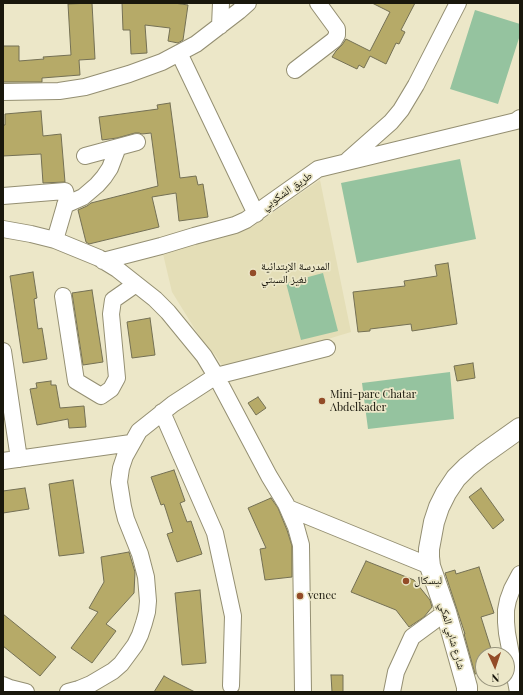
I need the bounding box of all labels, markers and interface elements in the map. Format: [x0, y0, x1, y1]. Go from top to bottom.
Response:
street label: طريق الشكوبي [259, 169, 315, 213]
place label: المدرسة الإبتدائية نغيز السبتي [261, 260, 330, 286]
marker: المدرسة الإبتدائية نغيز السبتي [248, 268, 258, 278]
place label: Mini-parc Chatar Abdelkader [330, 388, 416, 414]
marker: Mini-parc Chatar Abdelkader [317, 396, 327, 406]
place label: ليسكال [414, 574, 442, 588]
marker: ليسكال [401, 576, 411, 586]
place label: venec [308, 589, 336, 603]
marker: venec [295, 591, 305, 601]
street label: شارع شابي المكي [436, 601, 468, 671]
north arrow [475, 647, 515, 687]
text: N [491, 671, 500, 686]

